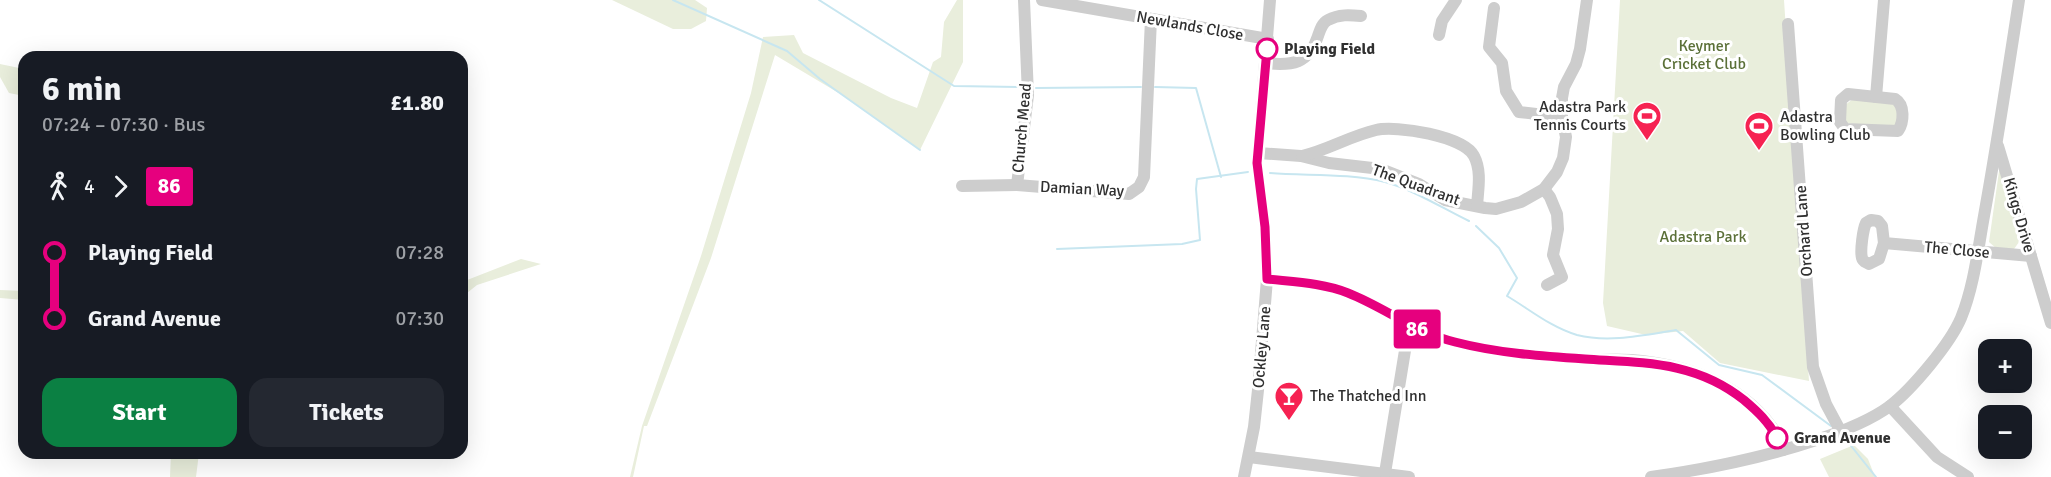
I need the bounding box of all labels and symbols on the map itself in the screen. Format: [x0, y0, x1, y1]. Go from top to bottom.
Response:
street label: Newlands Close [1135, 7, 1245, 45]
park label: Keymer Cricket Club [1662, 36, 1746, 74]
marker: Playing Field [1256, 38, 1278, 60]
place label: Playing Field [1284, 39, 1375, 59]
street label: Church Mead [1008, 82, 1036, 174]
place label: Adastra Park Tennis Courts [1534, 97, 1626, 135]
sports icon: Adastra Park Tennis Courts [1631, 100, 1663, 142]
place label: Adastra Bowling Club [1780, 107, 1870, 145]
sports icon: Adastra Bowling Club [1743, 110, 1775, 152]
street label: The Quadrant [1369, 160, 1463, 210]
street label: Kings Drive [1999, 175, 2039, 255]
street label: Damian Way [1039, 177, 1125, 201]
street label: Orchard Lane [1791, 185, 1817, 277]
park label: Adastra Park [1659, 227, 1747, 247]
street label: The Close [1923, 237, 1991, 263]
street label: Ockley Lane [1248, 305, 1276, 389]
line badge: 86 [1390, 310, 1444, 348]
bar icon: The Thatched Inn [1273, 380, 1305, 422]
place label: The Thatched Inn [1310, 386, 1427, 406]
marker: Grand Avenue [1766, 427, 1788, 449]
place label: Grand Avenue [1794, 428, 1891, 448]

